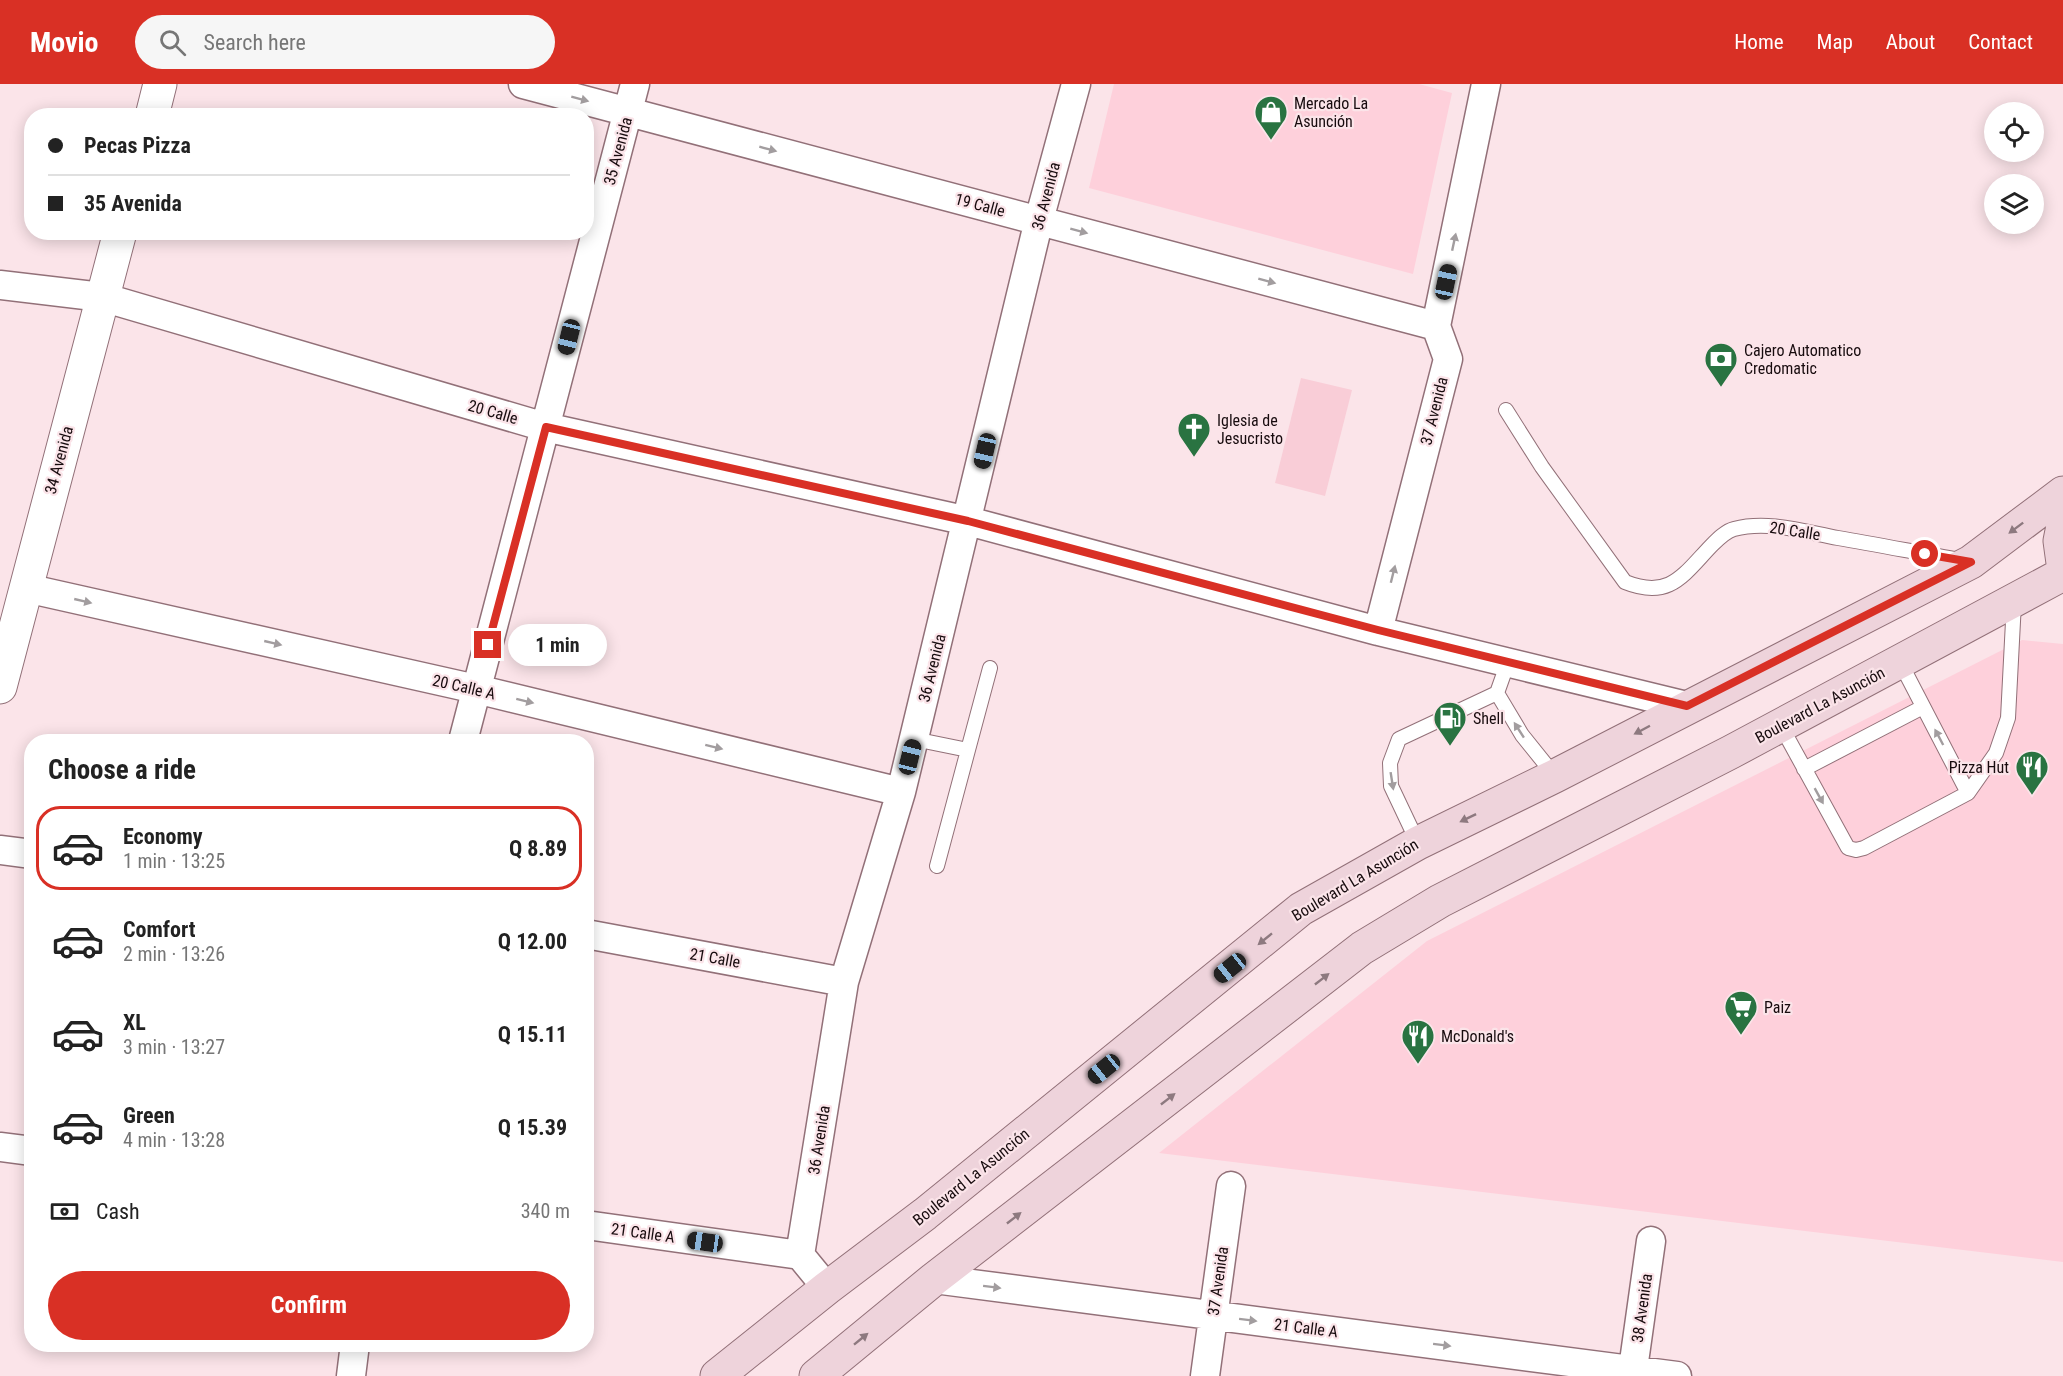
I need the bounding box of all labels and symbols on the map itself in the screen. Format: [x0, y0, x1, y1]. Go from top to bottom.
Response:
shop icon: Mercado La Asunción [1253, 94, 1289, 141]
place label: Mercado La Asunción [1294, 94, 1368, 131]
one-way arrow [571, 95, 589, 104]
street label: 35 Avenida [600, 115, 636, 187]
one-way arrow [759, 144, 778, 154]
street label: 36 Avenida [1028, 160, 1064, 232]
street label: 19 Calle [953, 189, 1007, 221]
one-way arrow [1070, 226, 1088, 236]
one-way arrow [1450, 233, 1459, 252]
car [1433, 263, 1459, 301]
one-way arrow [1258, 277, 1276, 286]
car [556, 317, 582, 357]
bank icon: Cajero Automatico Credomatic [1703, 341, 1739, 388]
place label: Cajero Automatico Credomatic [1744, 341, 1861, 378]
street label: 37 Avenida [1416, 375, 1452, 447]
street label: 20 Calle [466, 396, 520, 428]
church icon: Iglesia de Jesucristo [1176, 411, 1212, 458]
place label: Iglesia de Jesucristo [1217, 411, 1283, 448]
street label: 34 Avenida [41, 424, 77, 496]
car [972, 431, 998, 471]
street label: 20 Calle [1768, 518, 1822, 544]
one-way arrow [2009, 522, 2024, 534]
route start [1911, 540, 1938, 567]
one-way arrow [1388, 565, 1398, 583]
one-way arrow [74, 596, 92, 606]
callout: 1 min [509, 624, 608, 666]
route end [474, 631, 501, 658]
street label: 36 Avenida [914, 632, 950, 704]
one-way arrow [264, 639, 282, 649]
street label: Boulevard La Asunción [1752, 663, 1888, 747]
street label: 20 Calle A [431, 671, 497, 703]
one-way arrow [515, 696, 534, 706]
fuel station icon: Shell [1432, 700, 1468, 747]
place label: Shell [1473, 709, 1504, 728]
one-way arrow [1513, 722, 1525, 738]
one-way arrow [1633, 725, 1650, 735]
one-way arrow [1934, 728, 1944, 745]
car [897, 737, 923, 777]
one-way arrow [705, 742, 723, 752]
restaurant icon: Pizza Hut [2014, 749, 2050, 796]
place label: Pizza Hut [1949, 758, 2009, 777]
one-way arrow [1388, 772, 1397, 791]
one-way arrow [1814, 788, 1824, 805]
one-way arrow [1459, 813, 1477, 823]
street label: Boulevard La Asunción [1288, 835, 1422, 925]
one-way arrow [1257, 932, 1273, 945]
street label: 21 Calle [688, 944, 742, 972]
car [1210, 950, 1250, 986]
one-way arrow [1314, 973, 1330, 986]
supermarket icon: Paiz [1723, 989, 1759, 1036]
place label: Paiz [1764, 998, 1791, 1017]
restaurant icon: McDonald's [1400, 1018, 1436, 1065]
place label: McDonald's [1441, 1027, 1514, 1046]
car [1084, 1051, 1124, 1087]
one-way arrow [1160, 1092, 1176, 1105]
street label: 36 Avenida [804, 1104, 834, 1176]
street label: Boulevard La Asunción [909, 1124, 1033, 1230]
one-way arrow [1005, 1212, 1021, 1224]
street label: 21 Calle A [610, 1219, 676, 1247]
car [686, 1231, 724, 1253]
street label: 37 Avenida [1204, 1245, 1232, 1317]
street label: 38 Avenida [1628, 1272, 1656, 1344]
one-way arrow [983, 1282, 1002, 1291]
street label: 21 Calle A [1273, 1315, 1339, 1341]
one-way arrow [1239, 1316, 1258, 1325]
one-way arrow [853, 1333, 868, 1346]
one-way arrow [1432, 1341, 1451, 1350]

